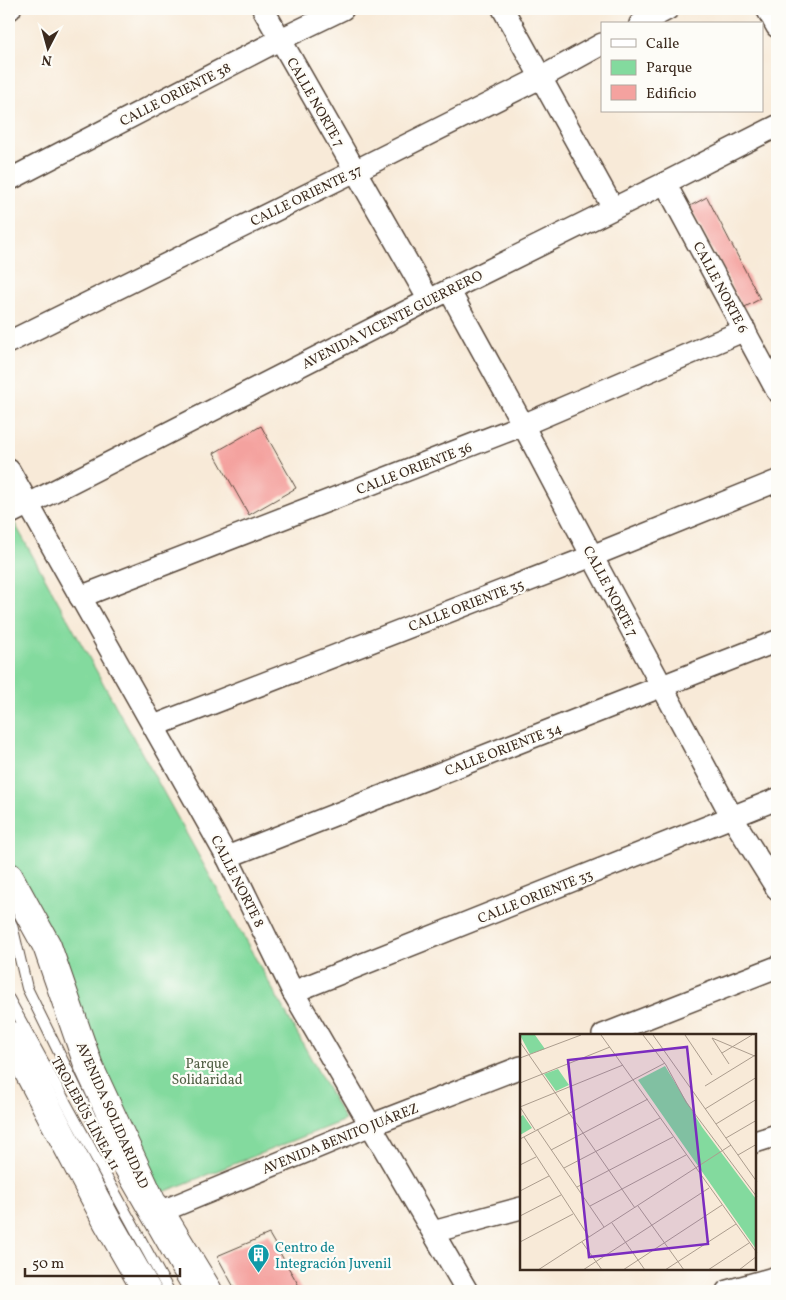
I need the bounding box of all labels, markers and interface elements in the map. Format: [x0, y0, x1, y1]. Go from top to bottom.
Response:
north arrow [22, 22, 72, 72]
legend [601, 22, 764, 112]
text: Calle [646, 34, 679, 55]
text: N [41, 49, 53, 69]
street label: CALLE NORTE 7 [281, 54, 348, 151]
text: Parque [646, 58, 692, 79]
street label: CALLE ORIENTE 38 [117, 59, 235, 132]
text: Edificio [646, 84, 697, 105]
street label: CALLE ORIENTE 37 [248, 161, 366, 232]
street label: CALLE NORTE 6 [688, 239, 752, 337]
street label: AVENIDA VICENTE GUERRERO [299, 266, 486, 374]
street label: CALLE ORIENTE 36 [354, 439, 475, 500]
street label: CALLE NORTE 7 [578, 543, 642, 641]
street label: CALLE ORIENTE 35 [406, 576, 527, 637]
street label: CALLE ORIENTE 34 [442, 719, 565, 781]
street label: CALLE NORTE 8 [205, 832, 268, 931]
street label: CALLE ORIENTE 33 [475, 866, 596, 929]
inset map [520, 1034, 756, 1270]
street label: AVENIDA SOLIDARIDAD [71, 1039, 153, 1192]
street label: TROLEBÚS LÍNEA 11 [45, 1053, 125, 1174]
park label: Parque Solidaridad [171, 1055, 243, 1090]
street label: AVENIDA BENITO JUÁREZ [260, 1099, 422, 1179]
place label: Centro de Integración Juvenil [275, 1239, 392, 1274]
building icon: Centro de Integración Juvenil [247, 1243, 271, 1274]
scale bar [25, 1245, 180, 1277]
text: 50 m [32, 1254, 64, 1275]

